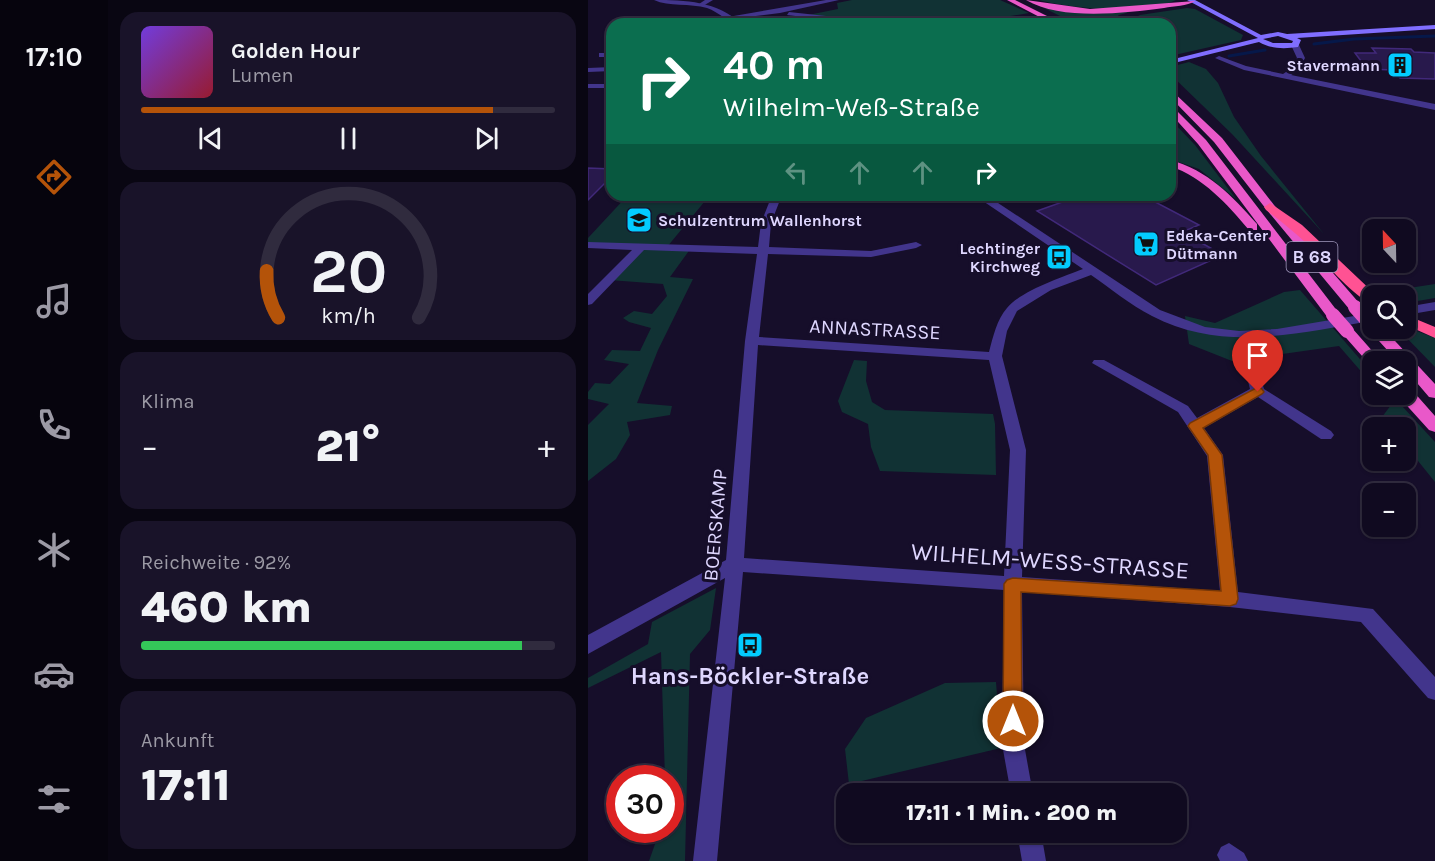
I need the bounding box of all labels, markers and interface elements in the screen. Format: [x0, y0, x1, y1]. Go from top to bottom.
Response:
text: Golden Hour [231, 38, 360, 64]
text: 40 m [723, 40, 825, 90]
text: 17:10 [25, 41, 83, 73]
icon: right [624, 42, 702, 120]
building icon: Stavermann [1385, 50, 1415, 80]
place label: Stavermann [1287, 56, 1380, 75]
text: Lumen [231, 64, 294, 87]
text: Wilhelm-Weß-Straße [723, 91, 980, 123]
icon: previous [194, 122, 227, 155]
icon: pause [332, 122, 365, 155]
icon: next [470, 122, 503, 155]
icon: directions [33, 156, 75, 198]
icon: left [780, 156, 813, 189]
icon: ahead [843, 156, 876, 189]
icon: ahead [906, 156, 939, 189]
icon: right [969, 156, 1002, 189]
school or university icon: Schulzentrum Wallenhorst [624, 205, 654, 235]
place label: Schulzentrum Wallenhorst [658, 211, 862, 230]
north arrow [1362, 219, 1416, 273]
map controls [1362, 219, 1416, 537]
place label: Edeka-Center Dütmann [1166, 226, 1269, 263]
supermarket icon: Edeka-Center Dütmann [1131, 229, 1161, 259]
text: 20 [309, 235, 387, 308]
place label: Lechtinger Kirchweg [960, 239, 1041, 276]
bus stop icon: Lechtinger Kirchweg [1044, 242, 1074, 272]
road number: B 68 [1286, 242, 1338, 272]
icon: music [33, 280, 75, 322]
button: search [1362, 285, 1416, 339]
text: km/h [321, 303, 375, 328]
street label: ANNASTRASSE [809, 315, 941, 344]
pin [1232, 330, 1283, 392]
icon: arrive [1241, 339, 1274, 372]
button: layers [1362, 351, 1416, 405]
text: Klima [141, 390, 194, 413]
icon: phone [33, 404, 75, 446]
button: + [1362, 417, 1416, 471]
text: 21° [315, 420, 381, 472]
text: − [141, 427, 158, 465]
text: + [538, 427, 555, 465]
street label: BOERSKAMP [699, 468, 732, 582]
button: − [1362, 483, 1416, 537]
icon: climate [33, 529, 75, 571]
street label: WILHELM-WESS-STRASSE [910, 537, 1190, 585]
text: Reichweite · 92% [141, 551, 291, 574]
text: 460 km [141, 581, 312, 633]
bus stop icon: Hans-Böckler-Straße [735, 630, 765, 660]
icon: car [33, 653, 75, 695]
place label: Hans-Böckler-Straße [631, 662, 869, 690]
position arrow [981, 689, 1045, 753]
text: Ankunft [141, 729, 214, 752]
text: 17:11 [141, 759, 231, 811]
speed limit sign: 30 [606, 765, 684, 843]
icon: filters [33, 778, 75, 820]
text: 17:11 · 1 Min. · 200 m [906, 800, 1117, 826]

